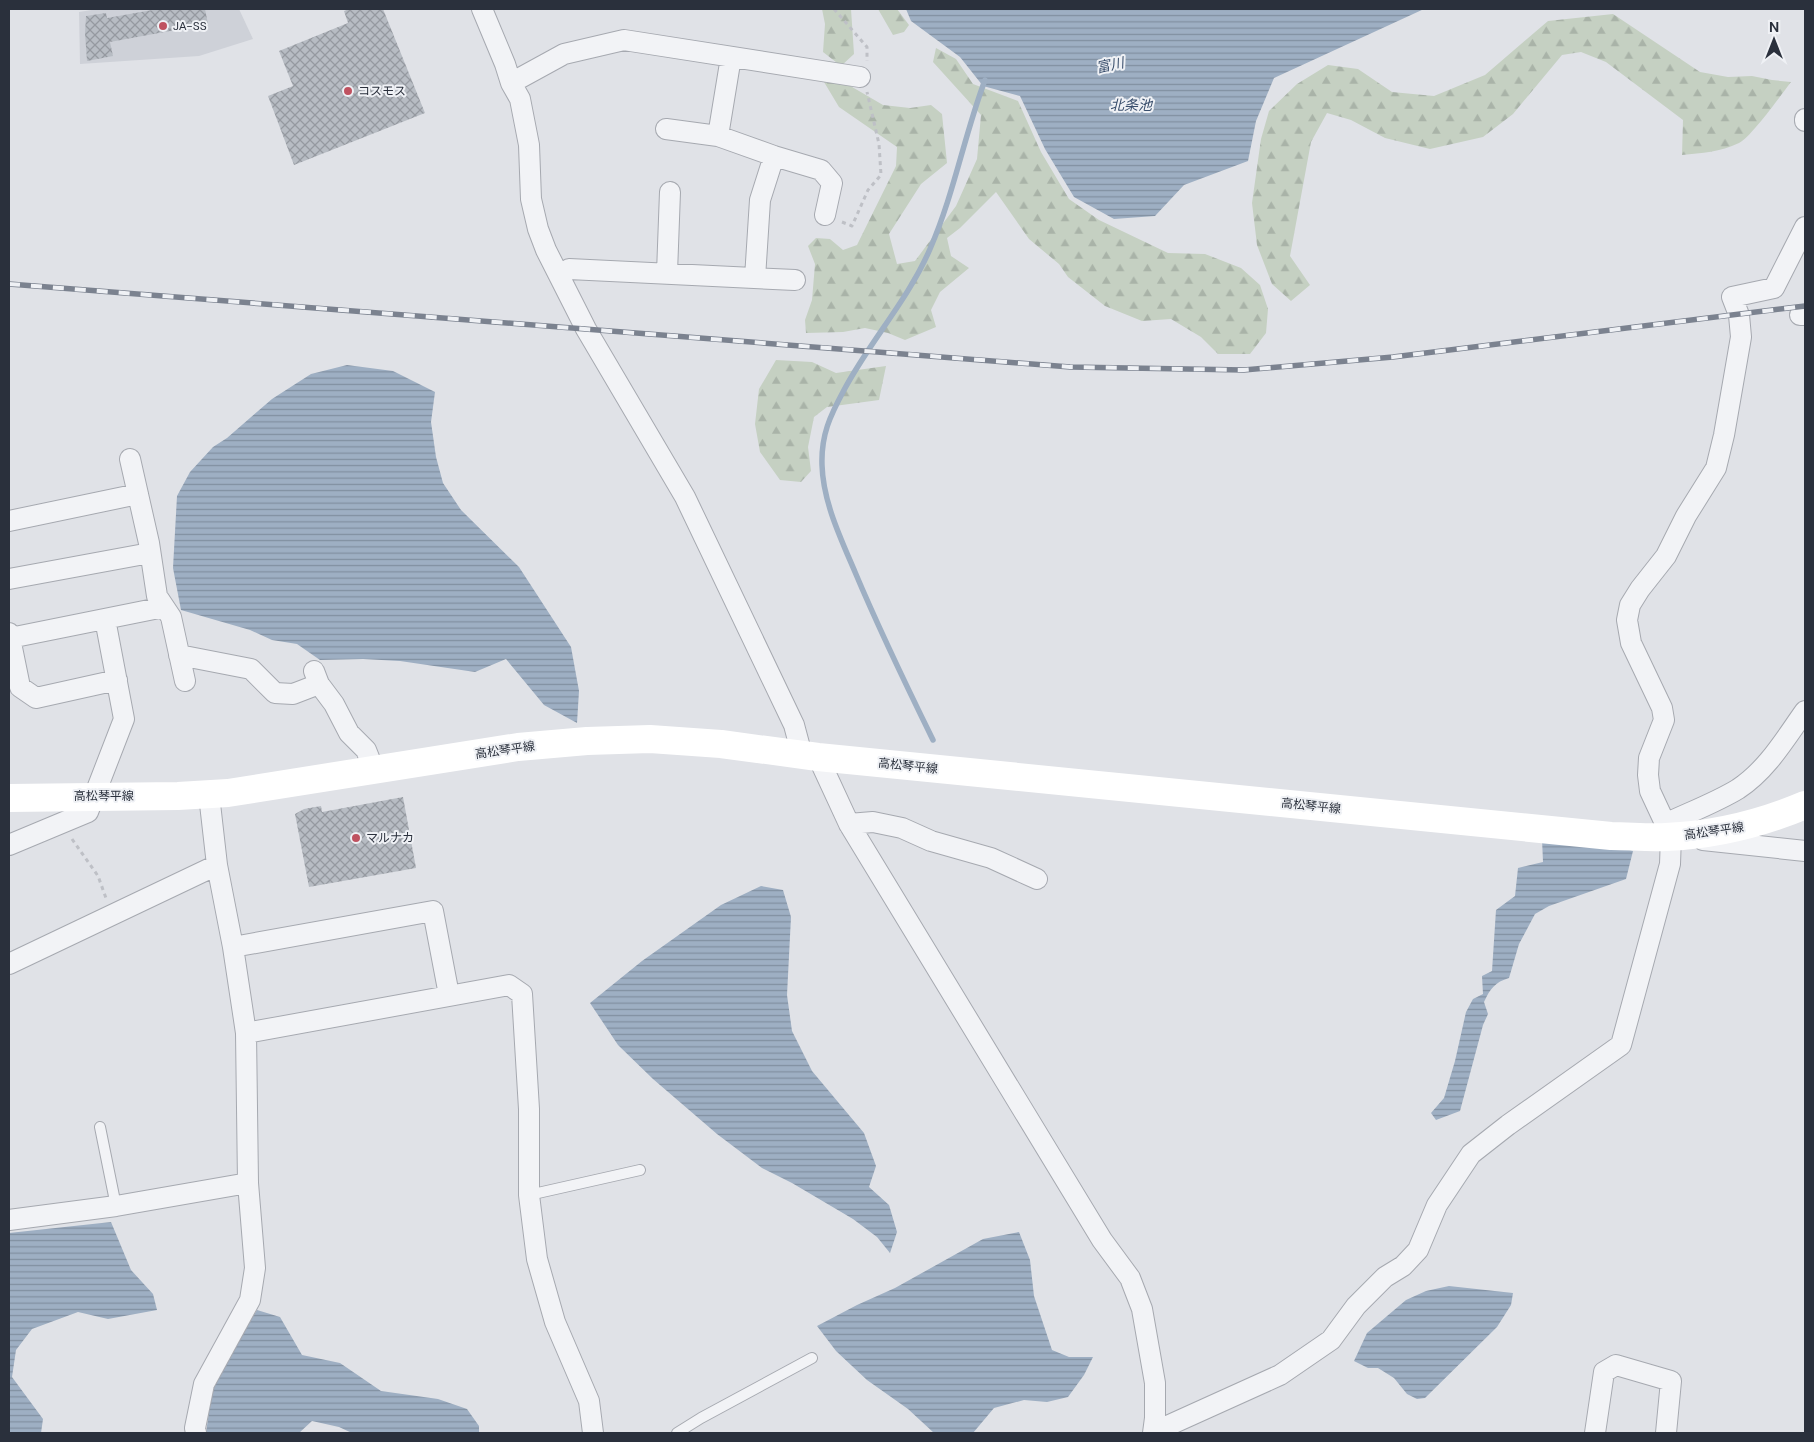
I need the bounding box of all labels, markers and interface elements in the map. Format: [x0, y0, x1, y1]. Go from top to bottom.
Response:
north arrow [1749, 15, 1799, 65]
place label: JA-SS [173, 18, 207, 34]
text: N [1769, 18, 1779, 36]
marker: JA-SS [157, 20, 169, 32]
water label: 富川 [1094, 53, 1128, 77]
place label: コスモス [358, 83, 406, 99]
marker: コスモス [342, 85, 354, 97]
water label: 北条池 [1110, 96, 1154, 114]
street label: 高松琴平線 [474, 738, 536, 762]
street label: 高松琴平線 [877, 755, 939, 777]
street label: 高松琴平線 [74, 788, 134, 804]
street label: 高松琴平線 [1280, 795, 1342, 817]
street label: 高松琴平線 [1683, 819, 1745, 843]
place label: マルナカ [366, 830, 414, 846]
marker: マルナカ [350, 832, 362, 844]

